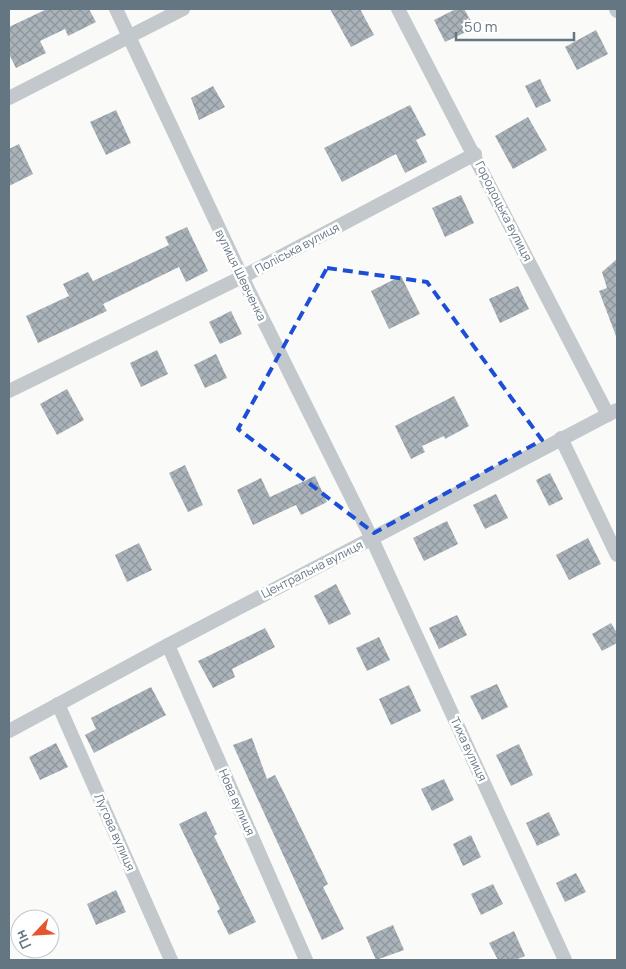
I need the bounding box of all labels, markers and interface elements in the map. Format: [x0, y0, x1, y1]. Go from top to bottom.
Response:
scale bar [456, 10, 574, 42]
text: 50 m [464, 16, 498, 37]
street label: Городоцька вулиця [471, 158, 537, 264]
street label: Поліська вулиця [252, 219, 342, 277]
street label: вулиця Шевченка [211, 226, 271, 324]
street label: Центральна вулиця [258, 536, 366, 602]
street label: Тиха вулиця [447, 714, 491, 784]
street label: Нова вулиця [215, 766, 259, 838]
street label: Лугова вулиця [90, 791, 140, 873]
north arrow [10, 909, 60, 959]
text: Пн [10, 927, 35, 952]

